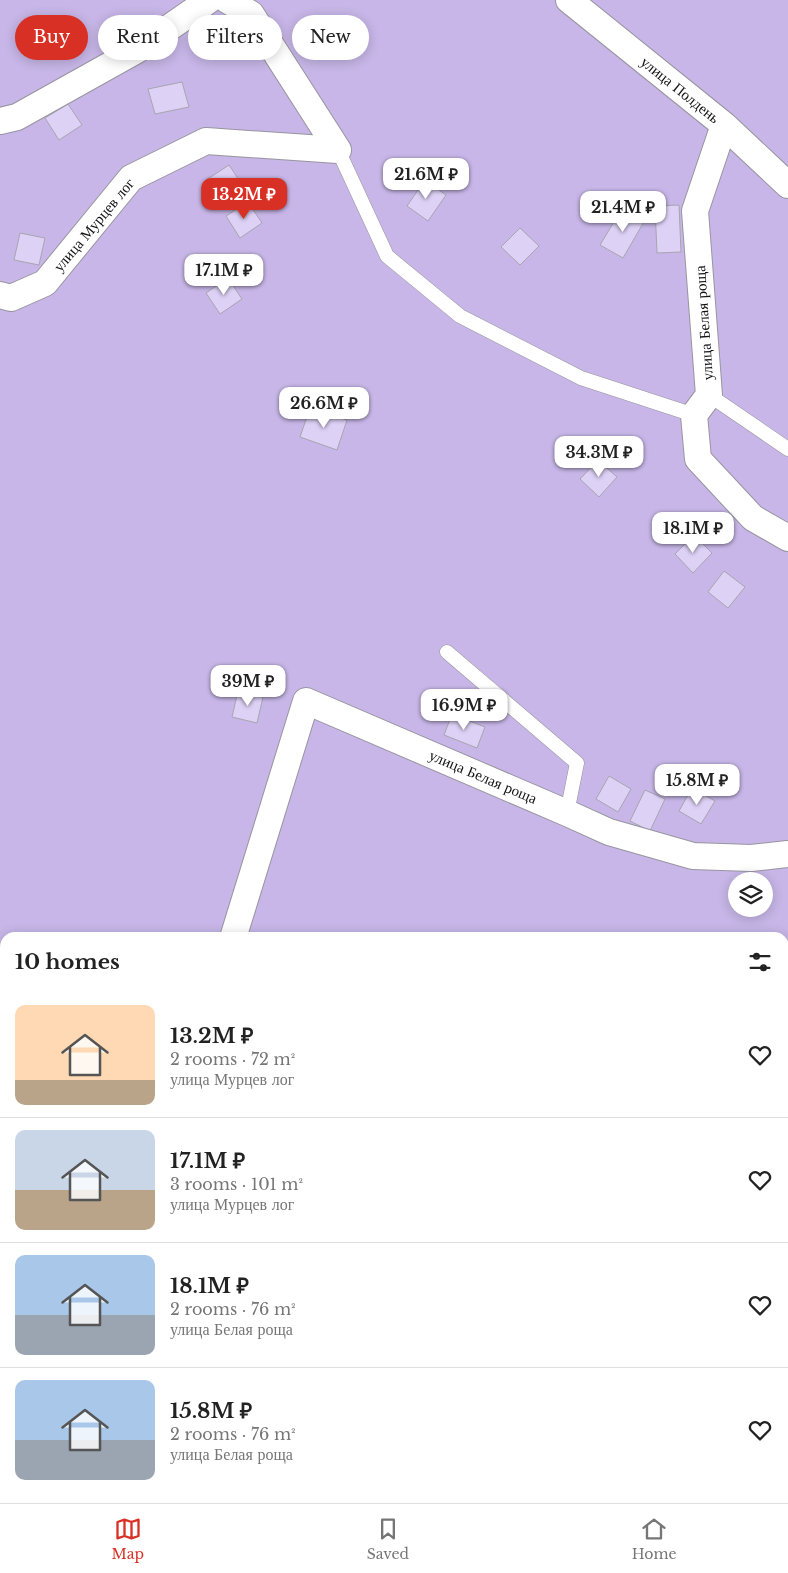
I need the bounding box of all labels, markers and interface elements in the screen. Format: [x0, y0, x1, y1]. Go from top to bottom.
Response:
chip: Buy [15, 15, 88, 60]
chip: Rent [98, 15, 178, 60]
chip: Filters [188, 15, 282, 60]
chip: New [292, 15, 369, 60]
street label: улица Полдень [637, 52, 724, 127]
pin: 21.6M ₽ [380, 158, 472, 200]
text: 21.6M ₽ [394, 164, 458, 184]
street label: улица Мурцев лог [49, 174, 138, 275]
pin: 13.2M ₽ [198, 178, 290, 220]
text: 13.2M ₽ [212, 184, 276, 204]
pin: 21.4M ₽ [577, 190, 669, 233]
text: 21.4M ₽ [591, 197, 655, 217]
pin: 17.1M ₽ [178, 254, 270, 296]
text: 17.1M ₽ [195, 260, 253, 280]
street label: улица Белая роща [690, 265, 717, 381]
pin: 26.6M ₽ [278, 386, 370, 429]
text: 26.6M ₽ [290, 393, 358, 413]
pin: 34.3M ₽ [553, 436, 645, 478]
text: 34.3M ₽ [565, 442, 633, 462]
pin: 18.1M ₽ [647, 512, 739, 554]
text: 18.1M ₽ [663, 518, 723, 538]
pin: 39M ₽ [213, 664, 283, 707]
text: 39M ₽ [222, 671, 274, 691]
pin: 16.9M ₽ [418, 688, 510, 731]
text: 16.9M ₽ [432, 695, 496, 715]
street label: улица Белая роща [426, 745, 540, 808]
pin: 15.8M ₽ [651, 764, 743, 806]
text: 15.8M ₽ [666, 770, 728, 790]
map controls [728, 872, 773, 917]
button: layers [728, 872, 773, 917]
icon: filters [746, 948, 774, 976]
text: 10 homes [15, 949, 120, 975]
text: 13.2M ₽ [170, 1023, 254, 1049]
icon: home [55, 1025, 115, 1085]
icon: heart [746, 1041, 774, 1069]
text: 2 rooms · 72 m² [170, 1049, 295, 1069]
text: улица Мурцев лог [170, 1069, 294, 1089]
text: 17.1M ₽ [170, 1148, 245, 1174]
icon: home [55, 1150, 115, 1210]
icon: heart [746, 1166, 774, 1194]
text: 3 rooms · 101 m² [170, 1174, 303, 1194]
text: улица Мурцев лог [170, 1194, 294, 1214]
text: 18.1M ₽ [170, 1273, 249, 1299]
icon: home [55, 1275, 115, 1335]
icon: heart [746, 1291, 774, 1319]
text: 2 rooms · 76 m² [170, 1299, 296, 1319]
text: улица Белая роща [170, 1319, 293, 1339]
text: 15.8M ₽ [170, 1398, 252, 1424]
icon: home [55, 1400, 115, 1460]
icon: heart [746, 1416, 774, 1444]
text: 2 rooms · 76 m² [170, 1424, 296, 1444]
text: улица Белая роща [170, 1444, 293, 1464]
tab: Map [111, 1515, 144, 1563]
tab: Saved [367, 1515, 409, 1563]
tab: Home [632, 1515, 677, 1563]

